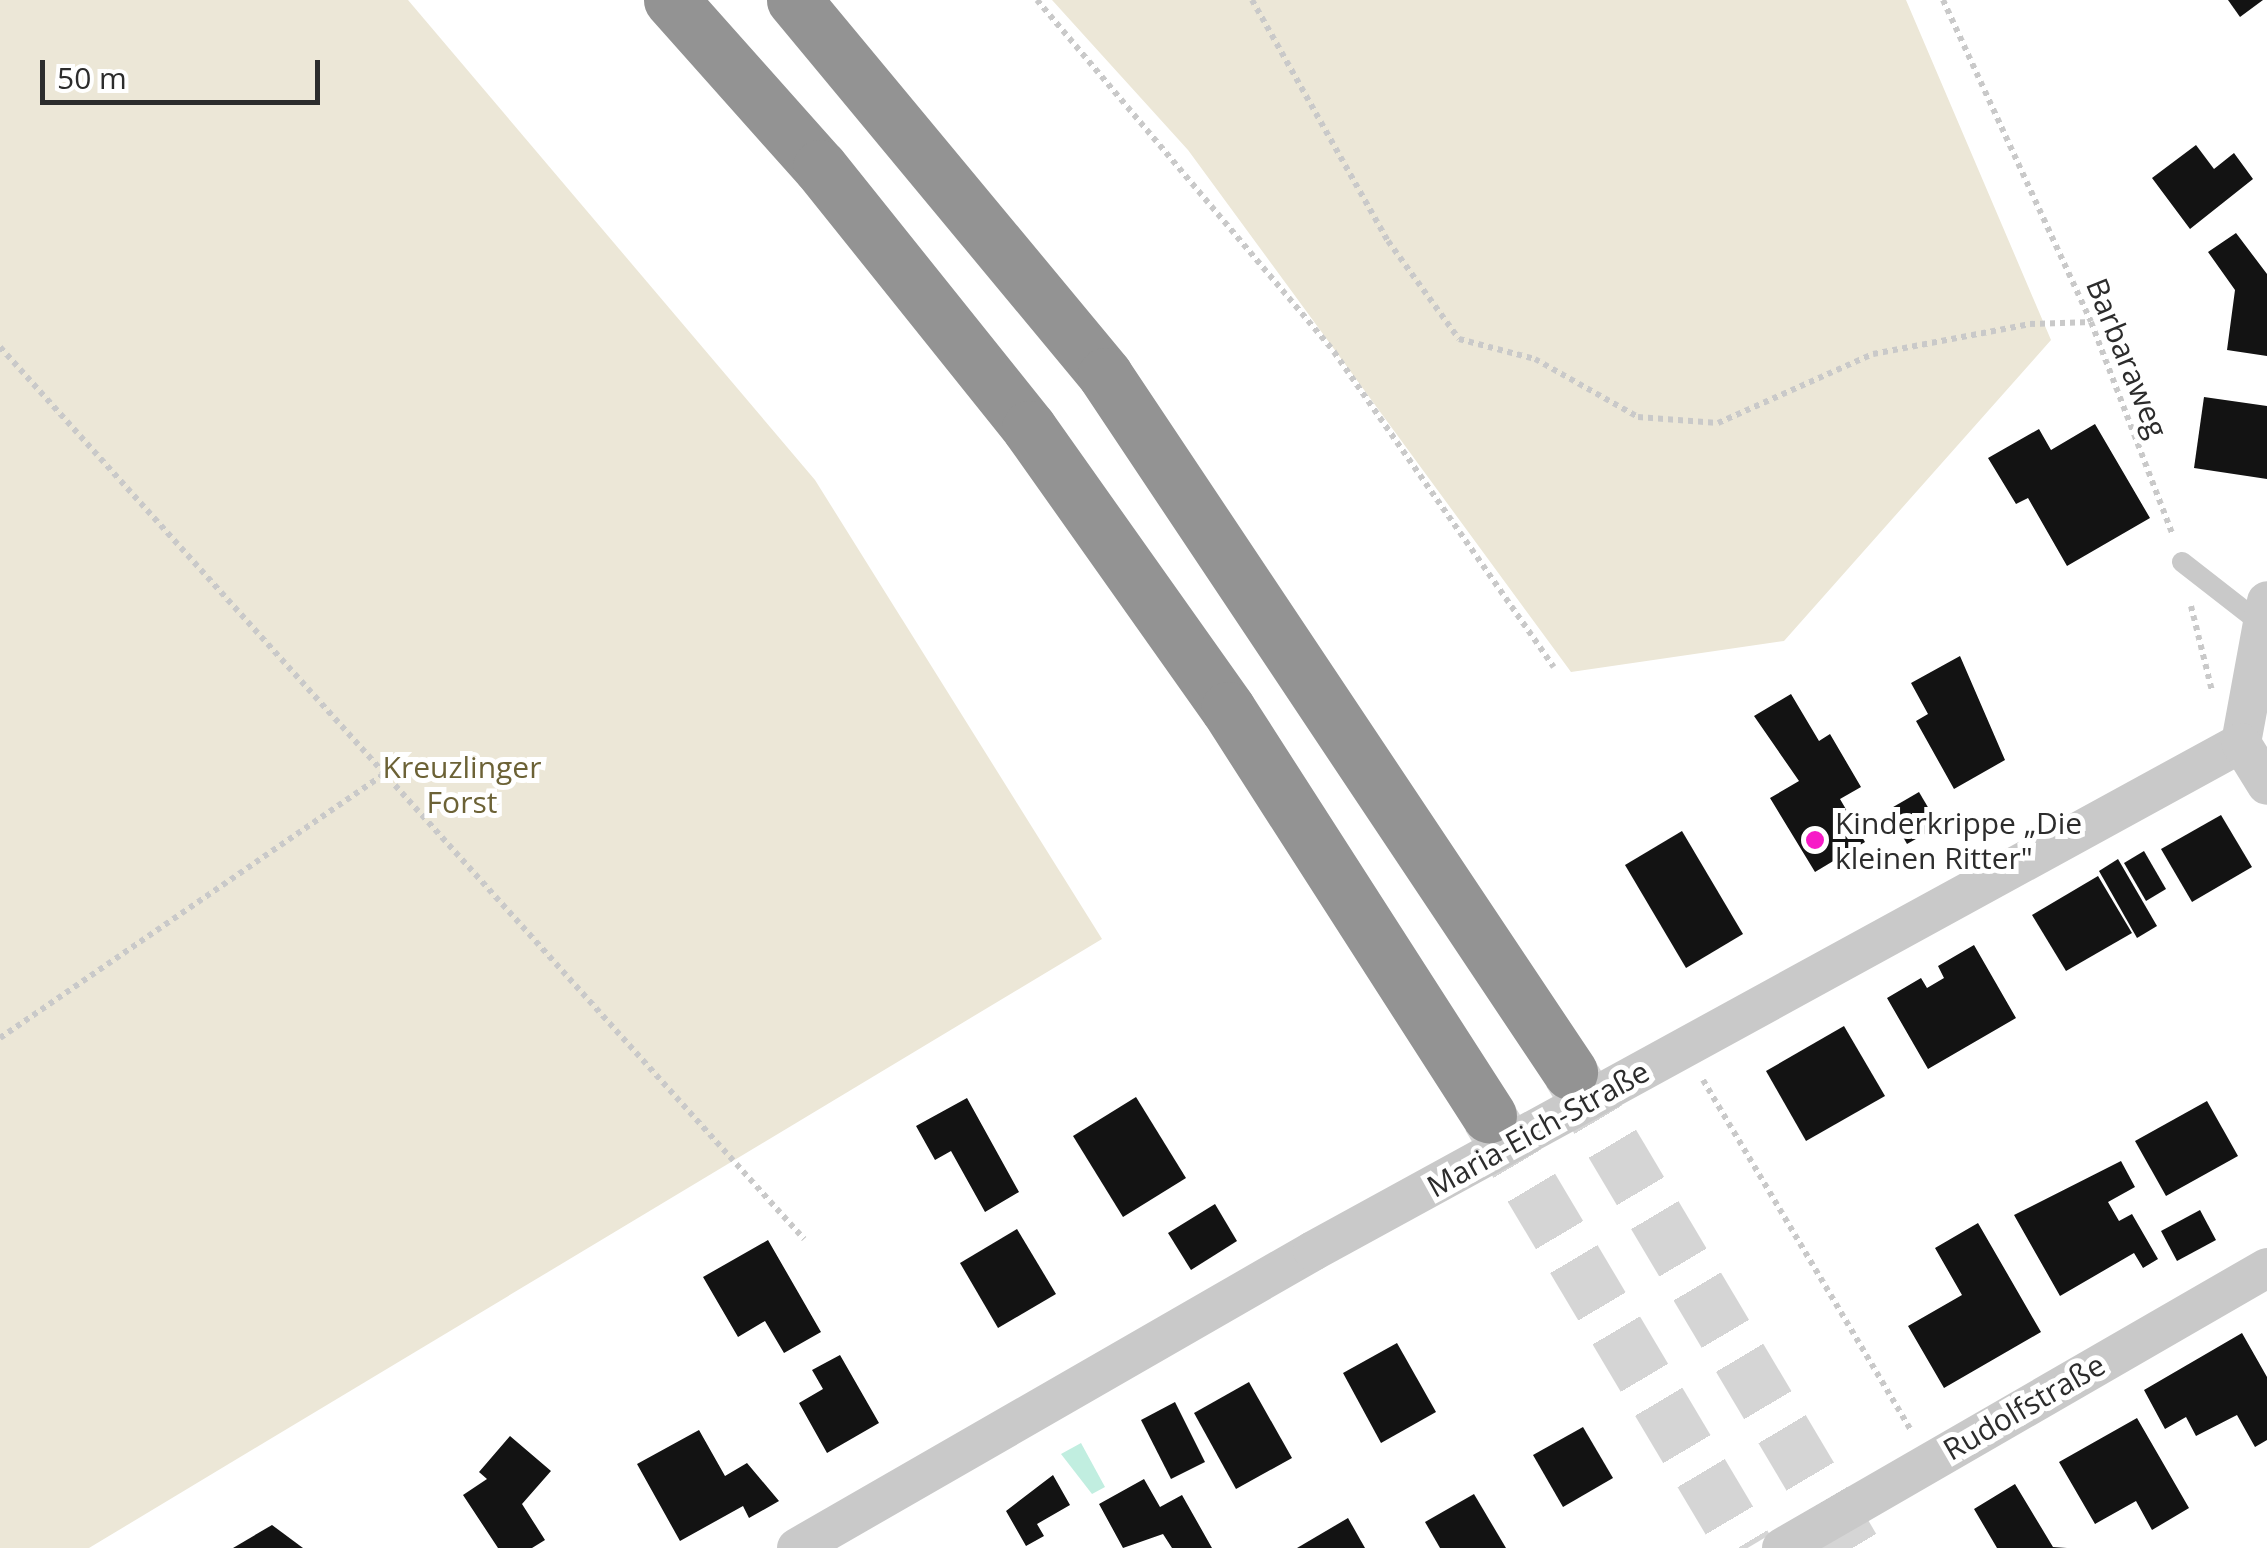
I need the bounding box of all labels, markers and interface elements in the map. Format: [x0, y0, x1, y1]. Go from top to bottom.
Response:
scale bar [45, 40, 325, 102]
text: 50 m [57, 57, 127, 98]
street label: Barbaraweg [2079, 273, 2175, 443]
park label: Kreuzlinger Forst [383, 749, 541, 820]
place label: Kinderkrippe „Die kleinen Ritter" [1835, 805, 2082, 876]
marker: Kinderkrippe „Die kleinen Ritter" [1804, 829, 1826, 851]
street label: Maria-Eich-Straße [1421, 1053, 1655, 1205]
street label: Rudolfstraße [1937, 1346, 2111, 1468]

